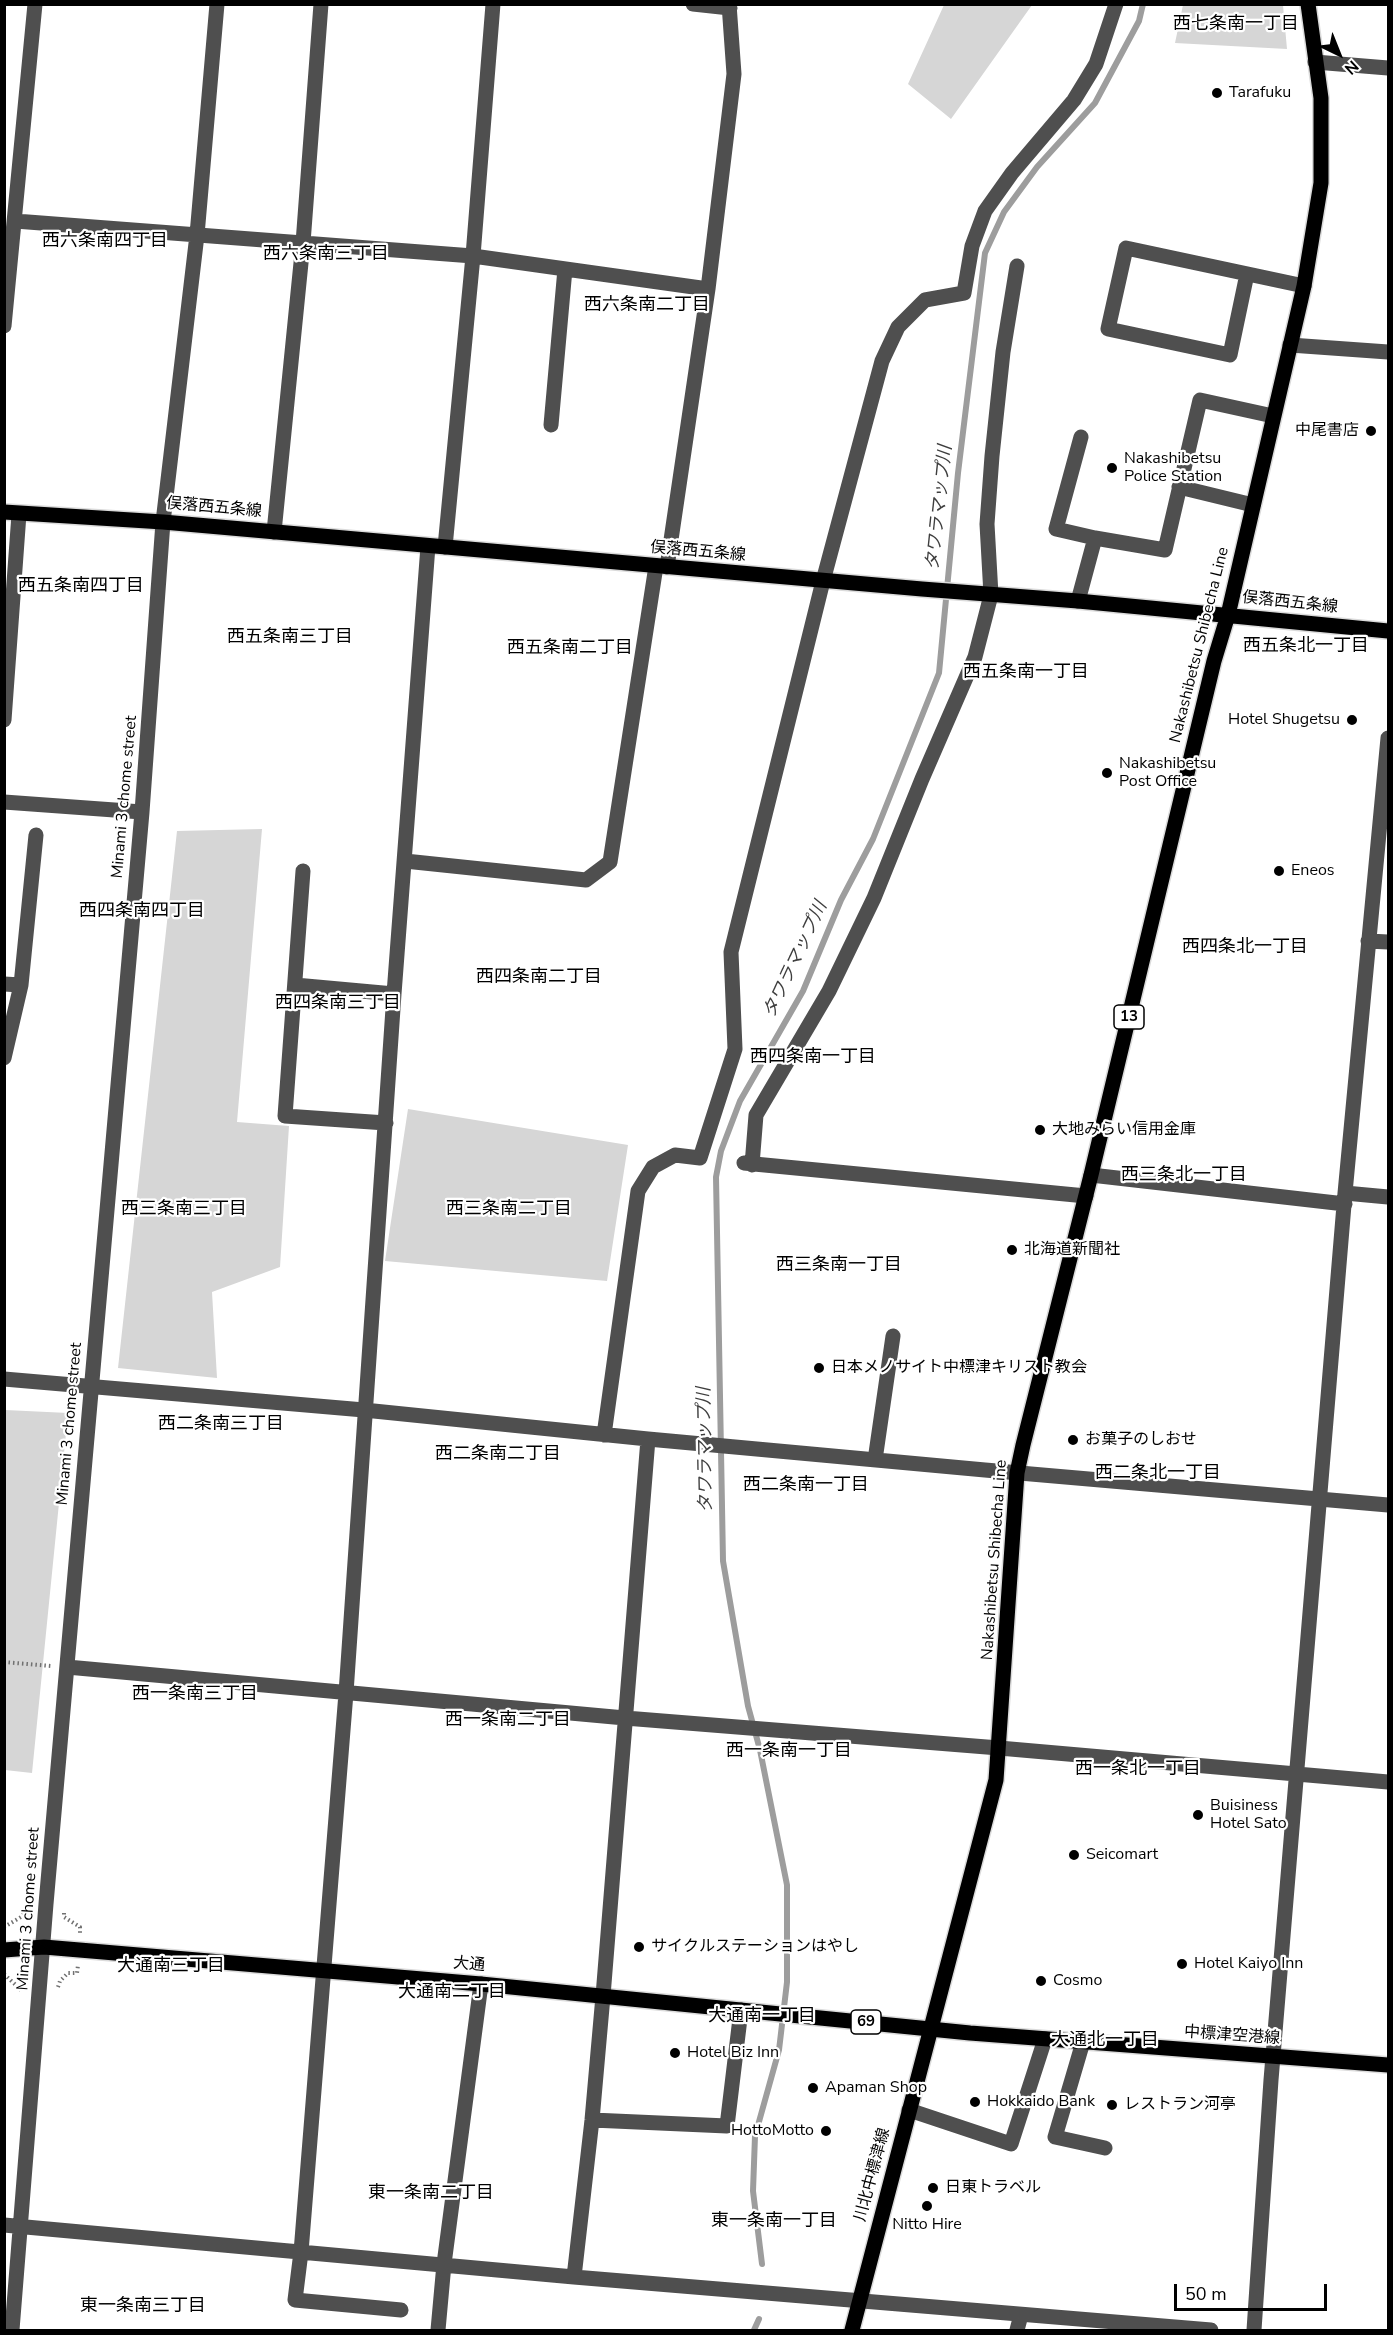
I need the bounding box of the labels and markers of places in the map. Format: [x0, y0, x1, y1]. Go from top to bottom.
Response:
place label: Tarafuku [1229, 83, 1291, 103]
marker: Tarafuku [1210, 86, 1224, 100]
place label: 中尾書店 [1295, 421, 1359, 441]
marker: 中尾書店 [1364, 424, 1378, 438]
place label: Nakashibetsu Police Station [1124, 449, 1222, 487]
marker: Nakashibetsu Police Station [1105, 461, 1119, 475]
place label: Hotel Shugetsu [1228, 710, 1340, 730]
marker: Hotel Shugetsu [1345, 713, 1359, 727]
place label: Nakashibetsu Post Office [1119, 754, 1216, 792]
marker: Nakashibetsu Post Office [1100, 766, 1114, 780]
place label: Eneos [1291, 861, 1335, 881]
marker: Eneos [1272, 864, 1286, 878]
place label: 大地みらい信用金庫 [1052, 1120, 1196, 1140]
marker: 大地みらい信用金庫 [1033, 1123, 1047, 1137]
place label: 北海道新聞社 [1024, 1240, 1120, 1260]
marker: 北海道新聞社 [1005, 1243, 1019, 1257]
place label: 日本メノサイト中標津キリスト教会 [831, 1358, 1087, 1378]
marker: 日本メノサイト中標津キリスト教会 [812, 1361, 826, 1375]
place label: お菓子のしおせ [1085, 1430, 1197, 1450]
marker: お菓子のしおせ [1066, 1433, 1080, 1447]
place label: Buisiness Hotel Sato [1210, 1796, 1287, 1834]
marker: Buisiness Hotel Sato [1191, 1808, 1205, 1822]
place label: Seicomart [1086, 1845, 1158, 1865]
marker: Seicomart [1067, 1848, 1081, 1862]
place label: サイクルステーションはやし [651, 1937, 859, 1957]
marker: サイクルステーションはやし [632, 1940, 646, 1954]
place label: Hotel Kaiyo Inn [1194, 1954, 1303, 1974]
marker: Hotel Kaiyo Inn [1175, 1957, 1189, 1971]
place label: Cosmo [1053, 1971, 1102, 1991]
marker: Cosmo [1034, 1974, 1048, 1988]
place label: Hotel Biz Inn [687, 2043, 779, 2063]
marker: Hotel Biz Inn [668, 2046, 682, 2060]
place label: Apaman Shop [825, 2078, 927, 2098]
marker: Apaman Shop [806, 2081, 820, 2095]
place label: Hokkaido Bank [987, 2092, 1095, 2112]
marker: Hokkaido Bank [968, 2095, 982, 2109]
place label: レストラン河亭 [1124, 2095, 1236, 2115]
marker: レストラン河亭 [1105, 2098, 1119, 2112]
place label: HottoMotto [731, 2121, 814, 2141]
marker: HottoMotto [819, 2124, 833, 2138]
place label: 日東トラベル [945, 2178, 1041, 2198]
marker: 日東トラベル [926, 2181, 940, 2195]
marker: Nitto Hire [920, 2199, 934, 2213]
place label: Nitto Hire [892, 2215, 962, 2235]

